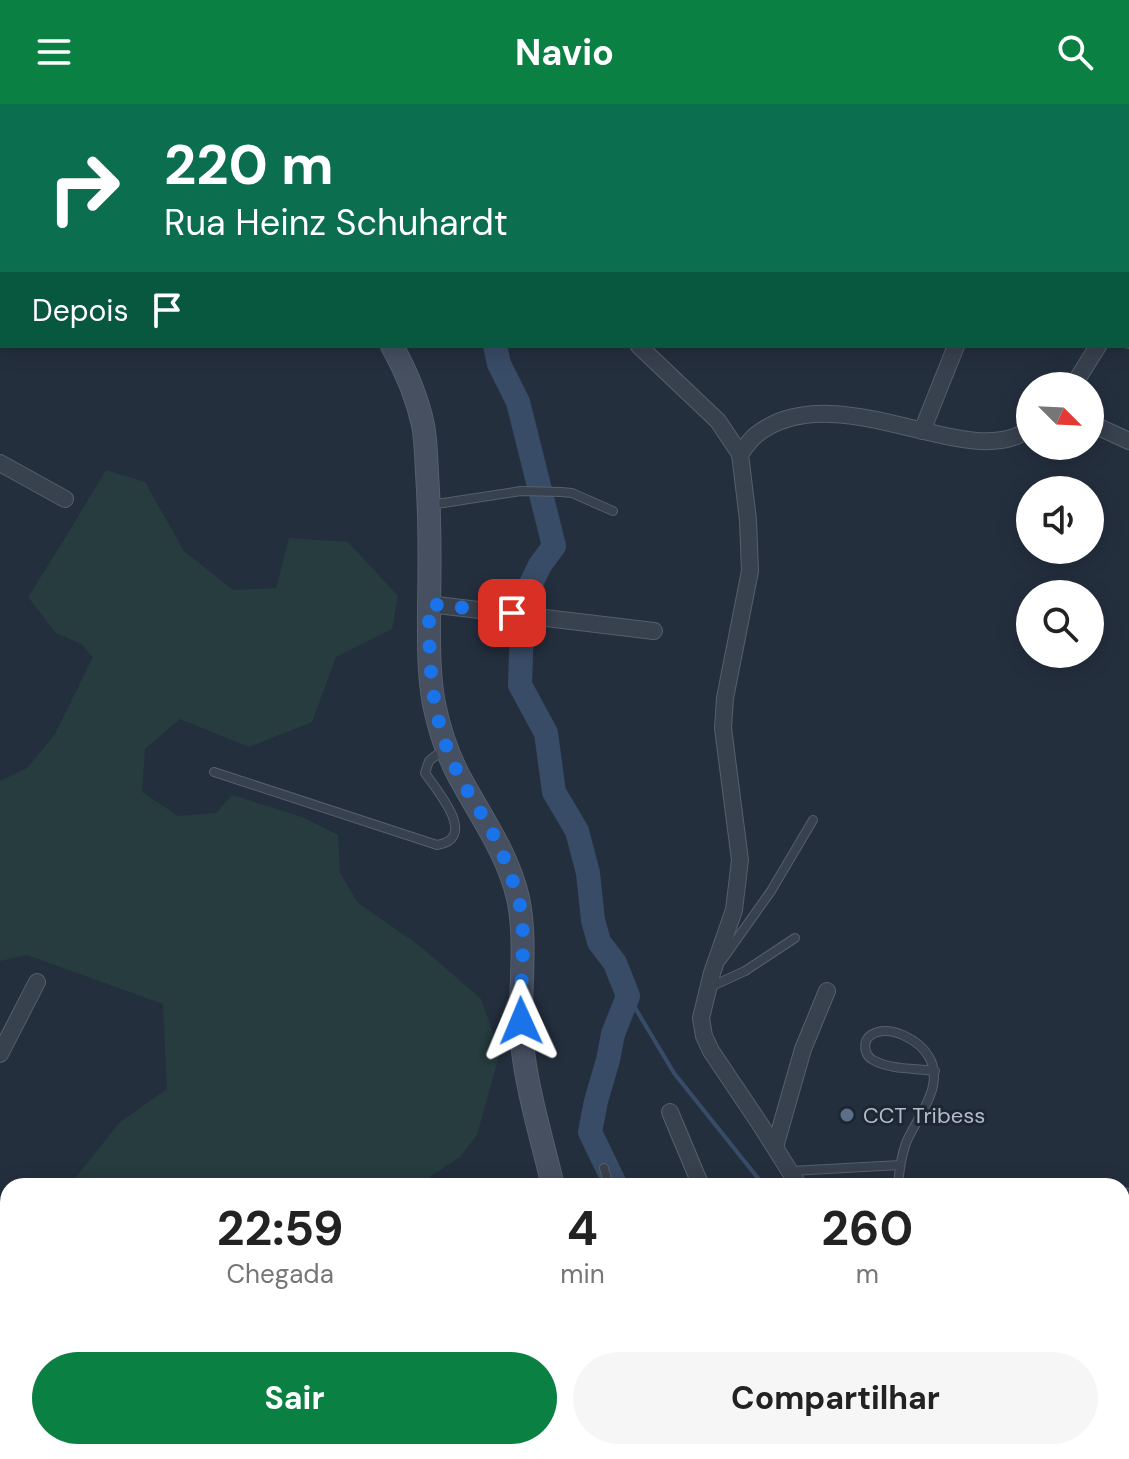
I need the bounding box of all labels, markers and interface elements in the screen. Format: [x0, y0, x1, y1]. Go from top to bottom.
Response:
text: Navio [515, 29, 614, 76]
icon: menu [32, 30, 76, 74]
icon: search [1053, 30, 1097, 74]
text: 220 m [164, 128, 334, 201]
icon: right [32, 136, 136, 240]
text: Rua Heinz Schuhardt [164, 199, 508, 246]
icon: arrive [145, 288, 189, 332]
text: Depois [32, 291, 129, 330]
north arrow [1016, 372, 1104, 460]
map controls [1016, 372, 1104, 668]
button: sound [1016, 476, 1104, 564]
pin [478, 579, 546, 647]
button: search [1016, 580, 1104, 668]
icon: arrive [490, 591, 534, 635]
position arrow [479, 979, 563, 1063]
place label: CCT Tribess [863, 1101, 985, 1130]
marker: CCT Tribess [838, 1106, 856, 1124]
text: 22:59 [217, 1197, 344, 1260]
text: 4 [567, 1197, 598, 1260]
text: 260 [821, 1197, 913, 1260]
text: Chegada [226, 1257, 334, 1291]
text: min [560, 1257, 605, 1291]
text: m [856, 1257, 879, 1291]
button: Sair [32, 1352, 557, 1444]
button: Compartilhar [573, 1352, 1098, 1444]

